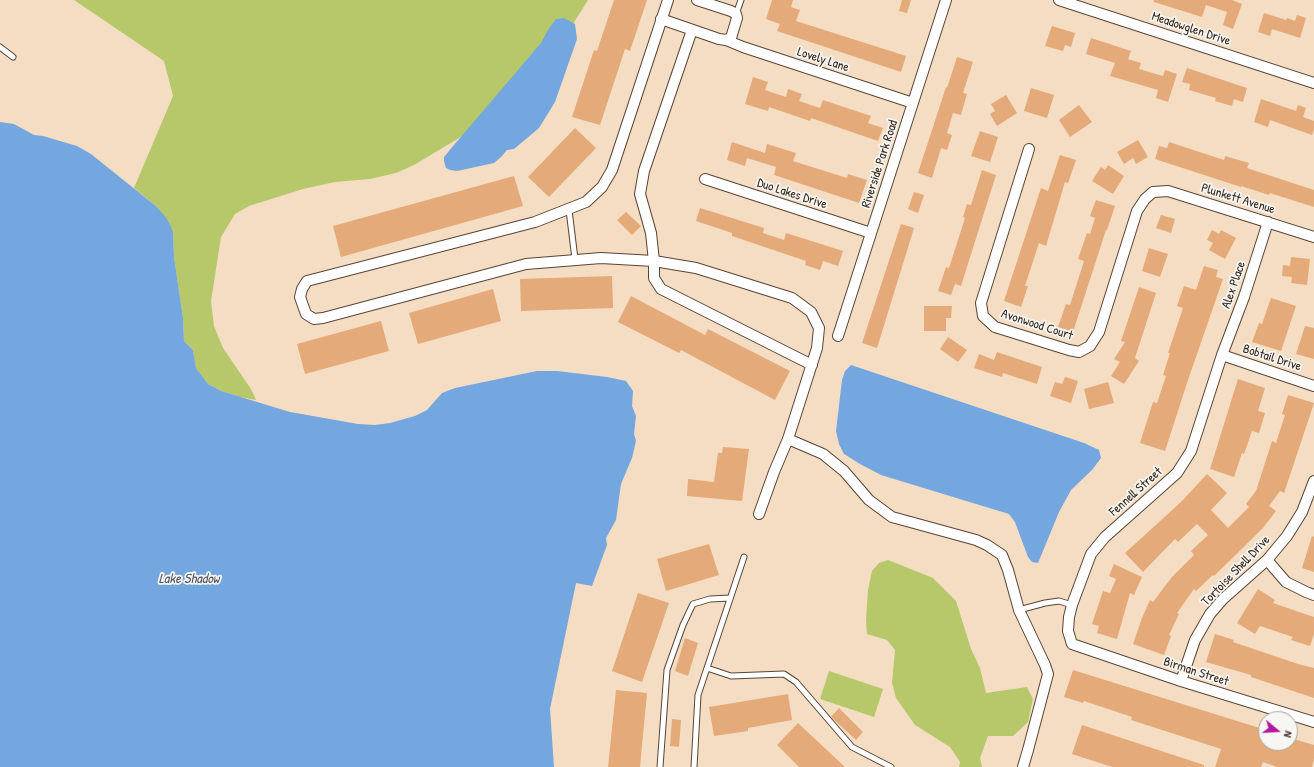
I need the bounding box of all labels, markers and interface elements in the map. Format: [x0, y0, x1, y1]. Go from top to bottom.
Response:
street label: Meadowglen Drive [1150, 9, 1232, 49]
street label: Lovely Lane [795, 44, 851, 76]
street label: Riverside Park Road [858, 118, 902, 210]
street label: Duo Lakes Drive [755, 175, 829, 213]
street label: Plunkett Avenue [1199, 180, 1277, 218]
street label: Alex Place [1219, 259, 1249, 311]
street label: Avonwood Court [999, 306, 1075, 344]
street label: Bobtail Drive [1241, 341, 1303, 375]
street label: Fennell Street [1106, 464, 1166, 520]
street label: Tortoise Shell Drive [1199, 533, 1273, 609]
water label: Lake Shadow [159, 571, 219, 587]
street label: Birman Street [1161, 654, 1231, 690]
north arrow [1258, 711, 1298, 751]
text: N [1281, 729, 1296, 739]

